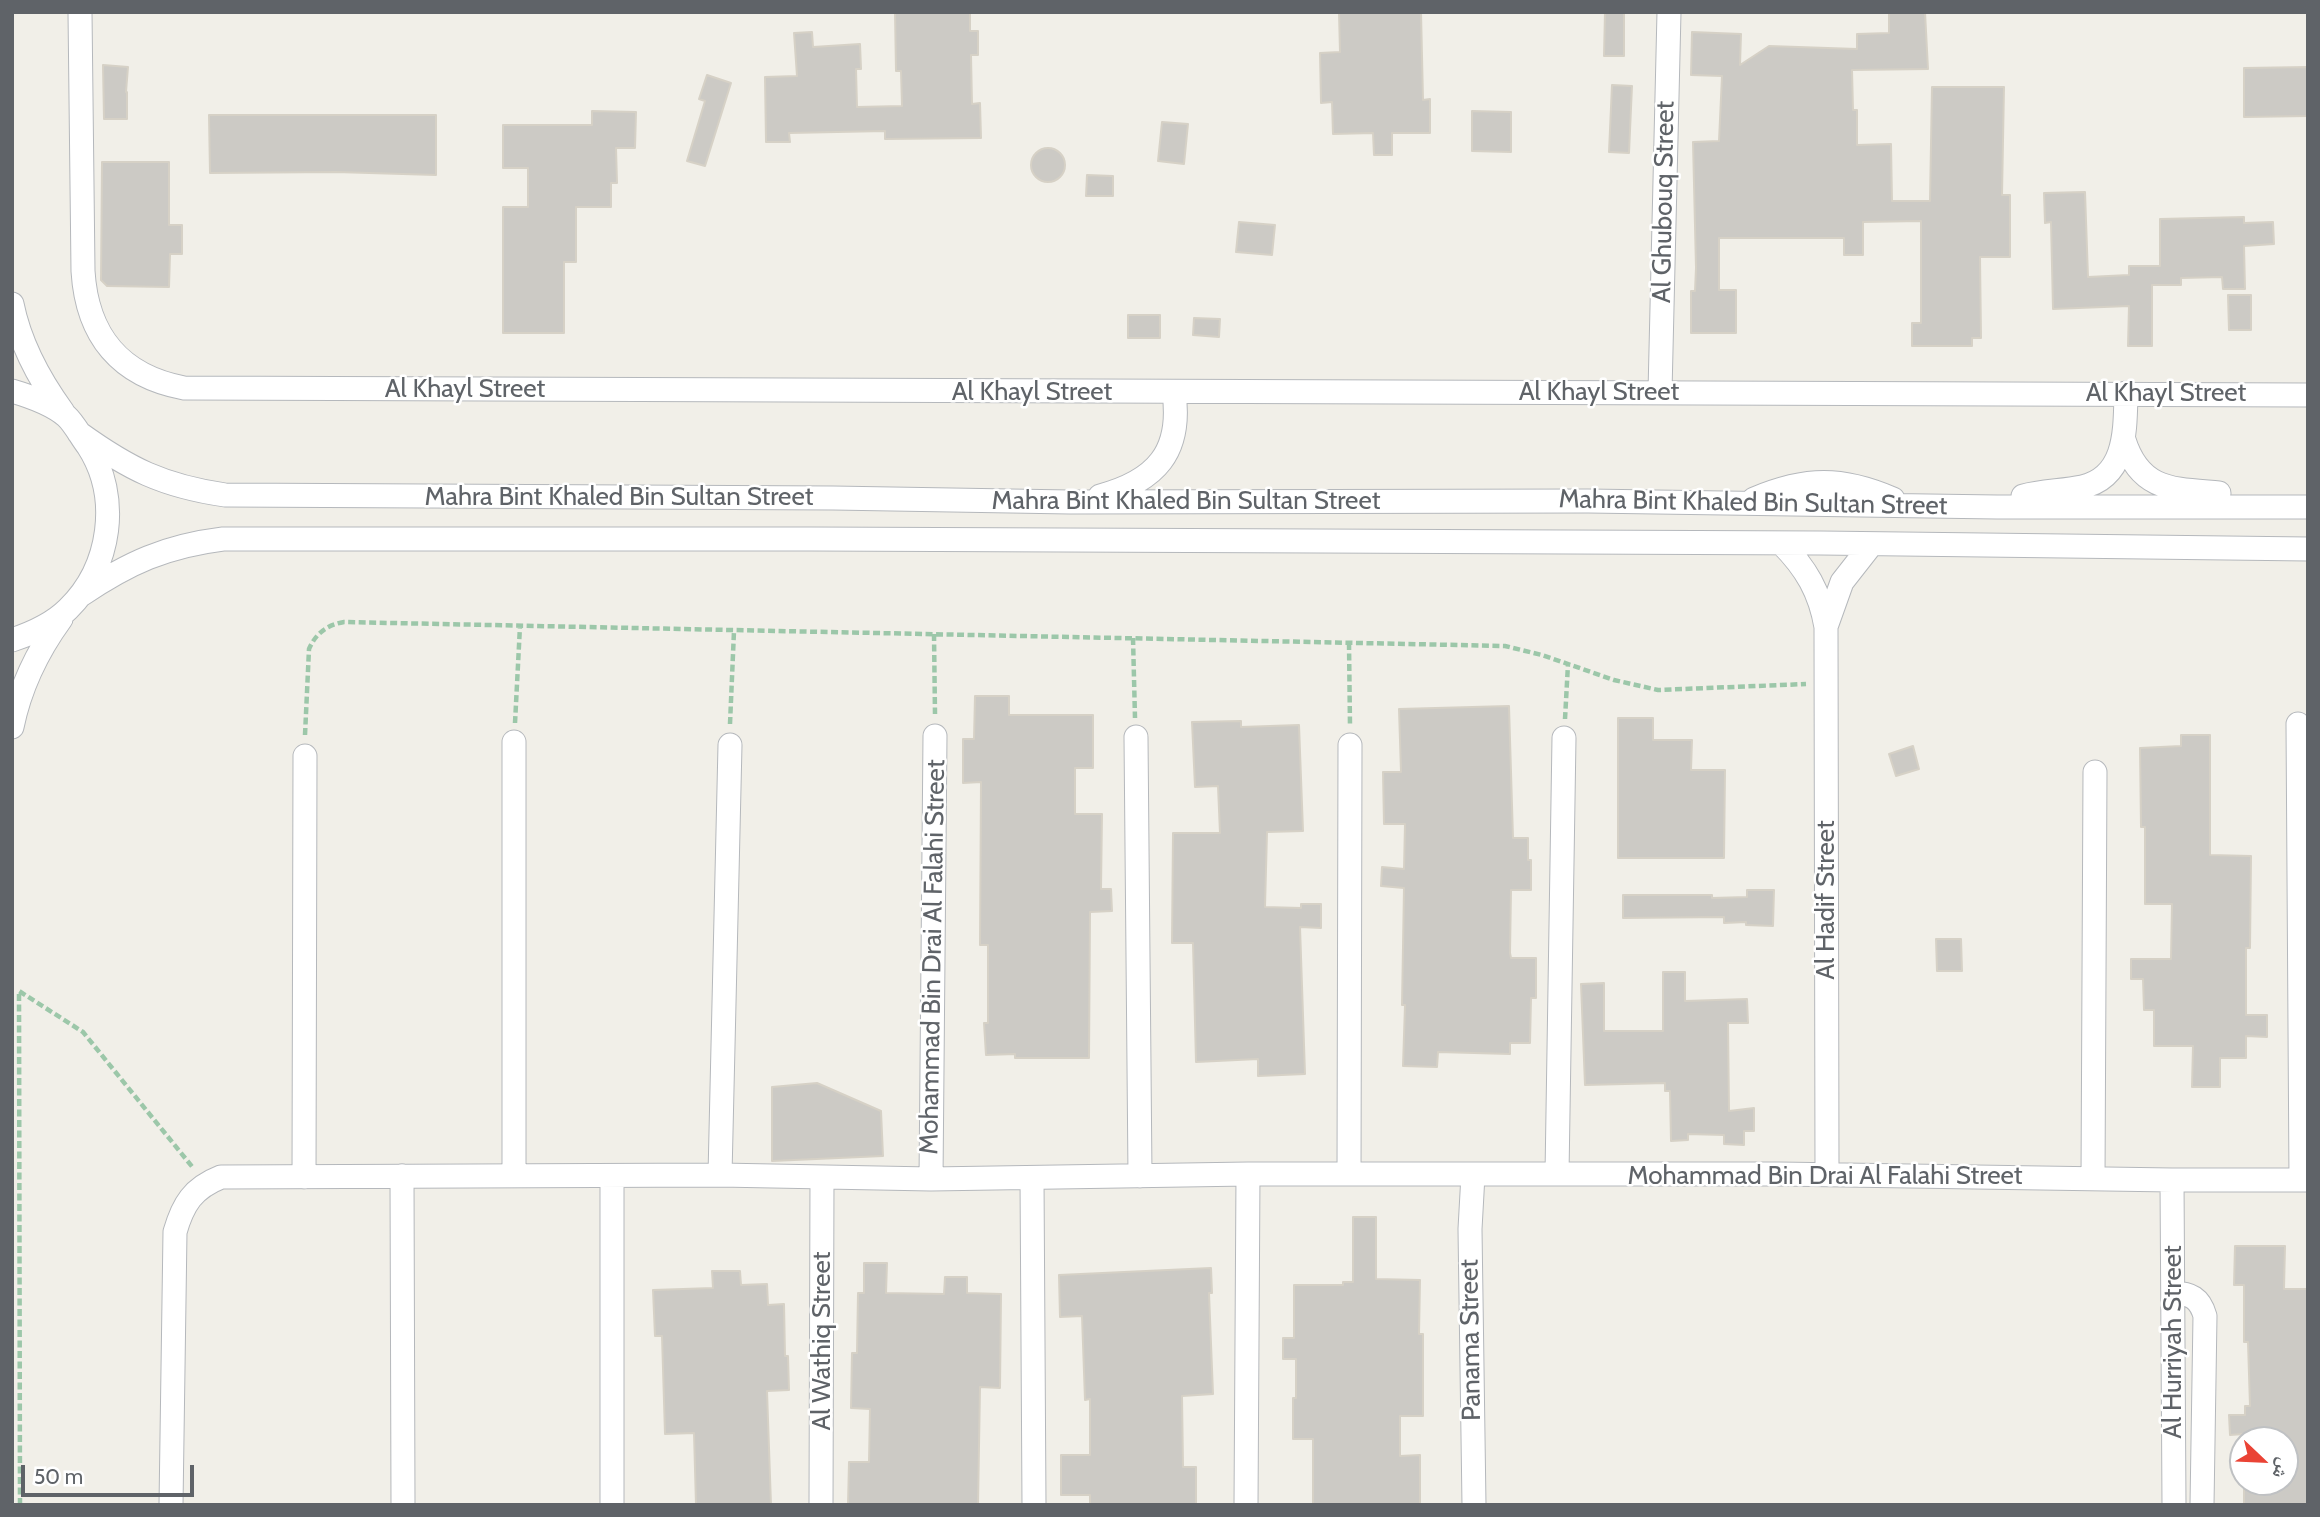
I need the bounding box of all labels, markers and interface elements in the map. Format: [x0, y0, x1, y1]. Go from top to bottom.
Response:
street label: Al Ghubouq Street [1647, 101, 1681, 303]
street label: Al Khayl Street [385, 373, 545, 405]
street label: Al Khayl Street [952, 376, 1112, 408]
street label: Al Khayl Street [1519, 376, 1679, 408]
street label: Al Khayl Street [2086, 377, 2246, 409]
street label: Mahra Bint Khaled Bin Sultan Street [425, 481, 813, 513]
street label: Mahra Bint Khaled Bin Sultan Street [1558, 484, 1948, 522]
street label: Mahra Bint Khaled Bin Sultan Street [992, 485, 1380, 517]
street label: Mohammad Bin Drai Al Falahi Street [914, 759, 952, 1155]
street label: Al Hadif Street [1810, 820, 1842, 980]
street label: Mohammad Bin Drai Al Falahi Street [1627, 1160, 2023, 1192]
street label: Al Hurriyah Street [2157, 1245, 2189, 1439]
street label: Al Wathiq Street [806, 1251, 838, 1431]
street label: Panama Street [1454, 1259, 1488, 1421]
north arrow [2229, 1426, 2299, 1496]
scale bar [24, 1450, 198, 1494]
text: ش [2267, 1455, 2296, 1482]
text: 50 m [34, 1464, 83, 1489]

